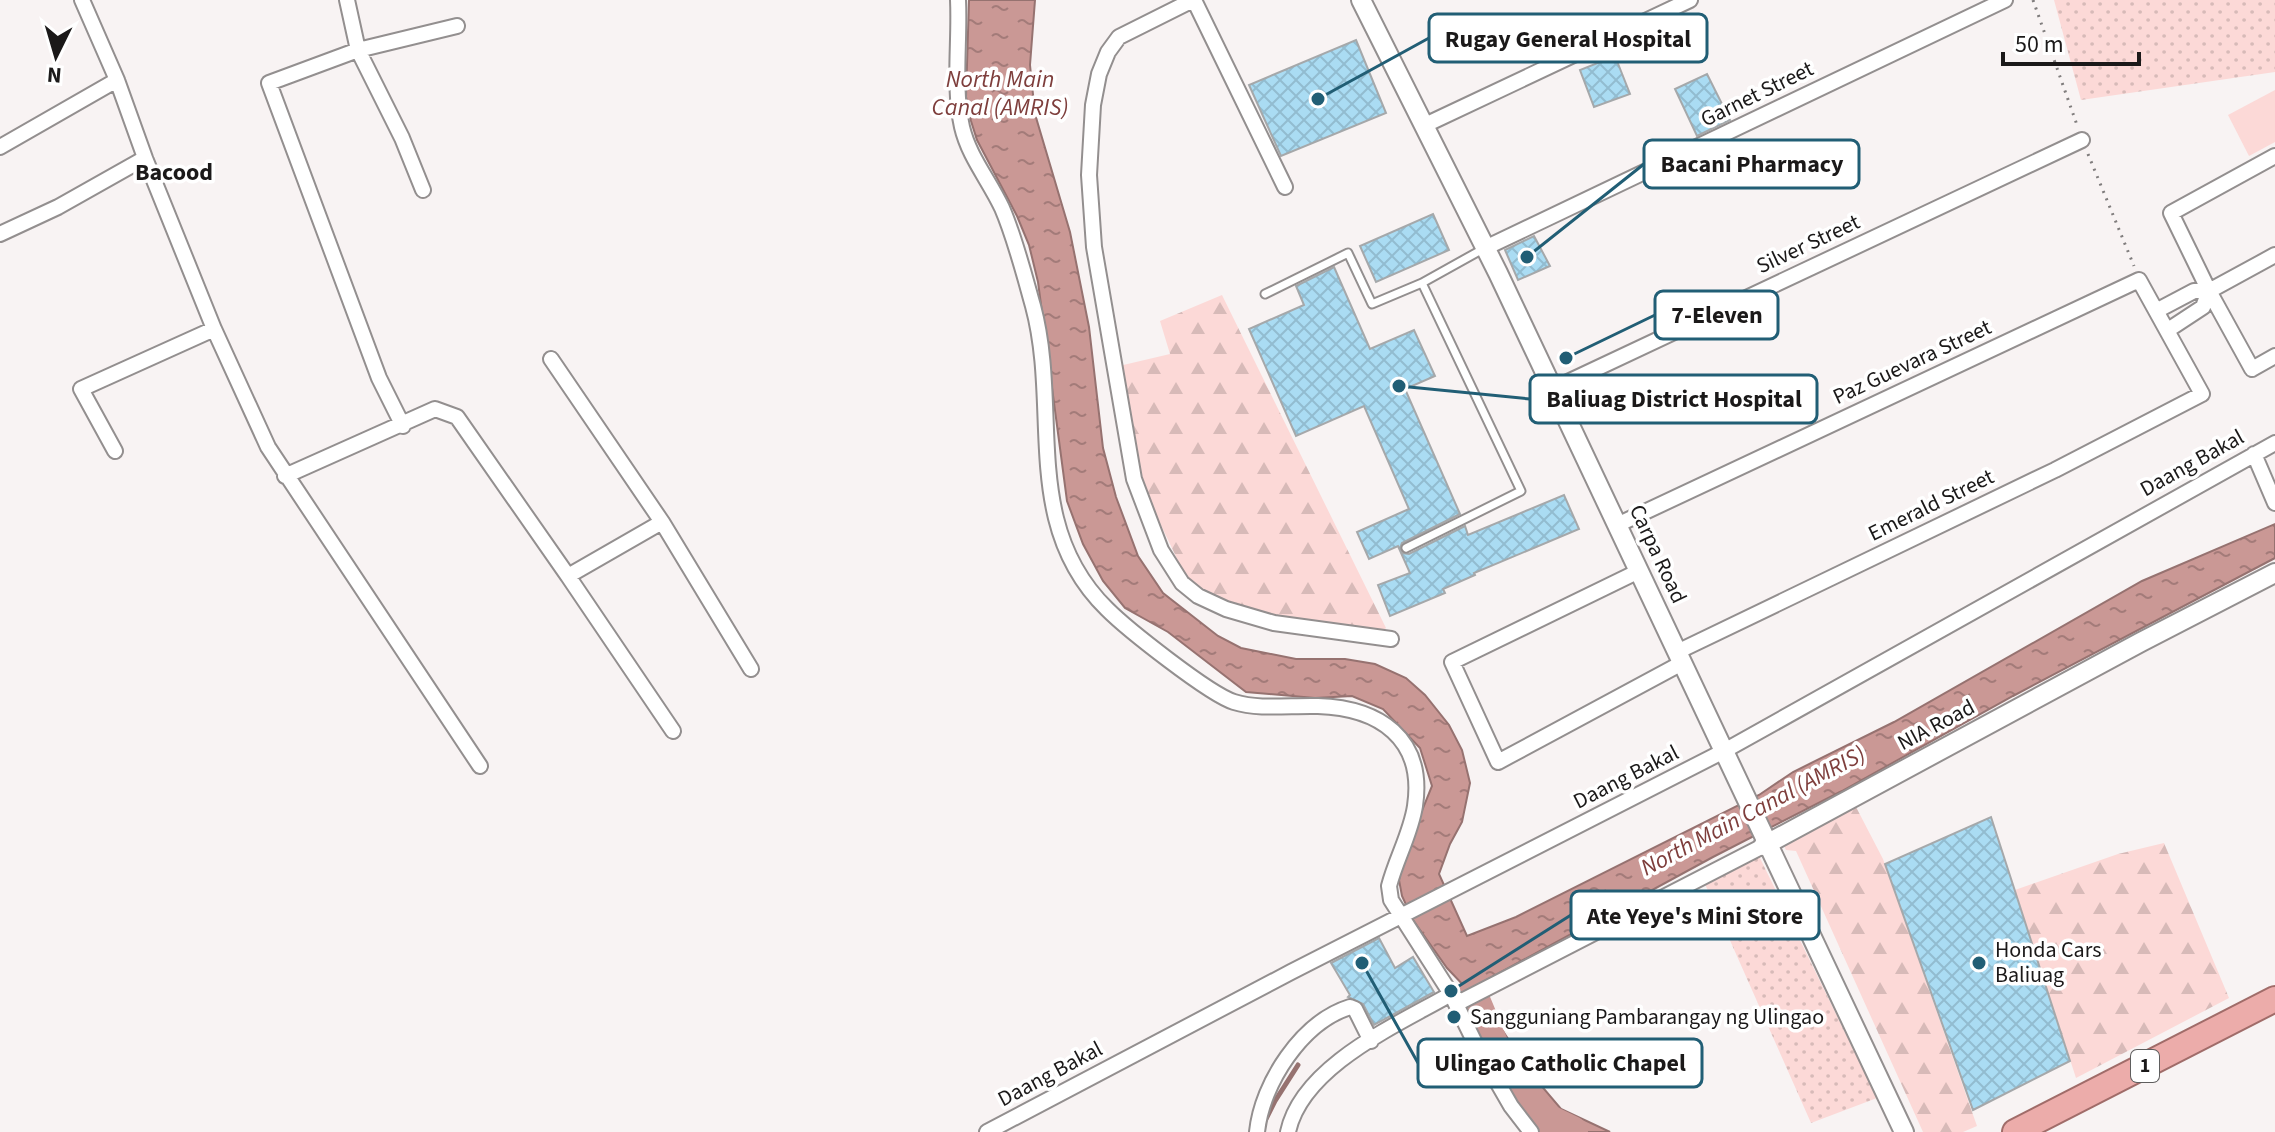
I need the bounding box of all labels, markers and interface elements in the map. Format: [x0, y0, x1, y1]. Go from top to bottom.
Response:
callout: Rugay General Hospital [1429, 14, 1707, 62]
north arrow [16, 16, 96, 96]
scale bar [2003, 16, 2139, 66]
text: Rugay General Hospital [1445, 22, 1691, 57]
text: 50 m [2015, 27, 2064, 62]
street label: Garnet Street [1695, 53, 1819, 135]
text: N [46, 58, 63, 92]
water label: North Main Canal (AMRIS) [932, 62, 1068, 125]
callout: Bacani Pharmacy [1644, 140, 1859, 188]
text: Bacani Pharmacy [1660, 147, 1844, 182]
district label: Bacood [135, 155, 213, 190]
street label: Silver Street [1751, 206, 1866, 282]
callout: 7-Eleven [1655, 291, 1778, 339]
text: 7-Eleven [1671, 298, 1763, 333]
street label: Paz Guevara Street [1827, 311, 1997, 413]
callout: Baliuag District Hospital [1530, 375, 1817, 423]
text: Baliuag District Hospital [1546, 382, 1802, 417]
street label: Daang Bakal [2134, 421, 2250, 505]
street label: Emerald Street [1863, 461, 2000, 549]
street label: Carpa Road [1621, 499, 1695, 609]
street label: NIA Road [1892, 691, 1980, 759]
street label: Daang Bakal [1568, 737, 1684, 817]
water label: North Main Canal (AMRIS) [1634, 737, 1872, 885]
callout: Ate Yeye's Mini Store [1571, 891, 1819, 939]
text: Ate Yeye's Mini Store [1586, 899, 1803, 934]
place label: Honda Cars Baliuag [1995, 934, 2101, 991]
marker: Honda Cars Baliuag [1970, 954, 1988, 972]
place label: Sangguniang Pambarangay ng Ulingao [1470, 1001, 1824, 1033]
marker: Sangguniang Pambarangay ng Ulingao [1445, 1008, 1463, 1026]
street label: Daang Bakal [992, 1033, 1108, 1115]
callout: Ulingao Catholic Chapel [1418, 1039, 1702, 1087]
text: Ulingao Catholic Chapel [1434, 1046, 1686, 1081]
road number: 1 [2131, 1050, 2159, 1082]

